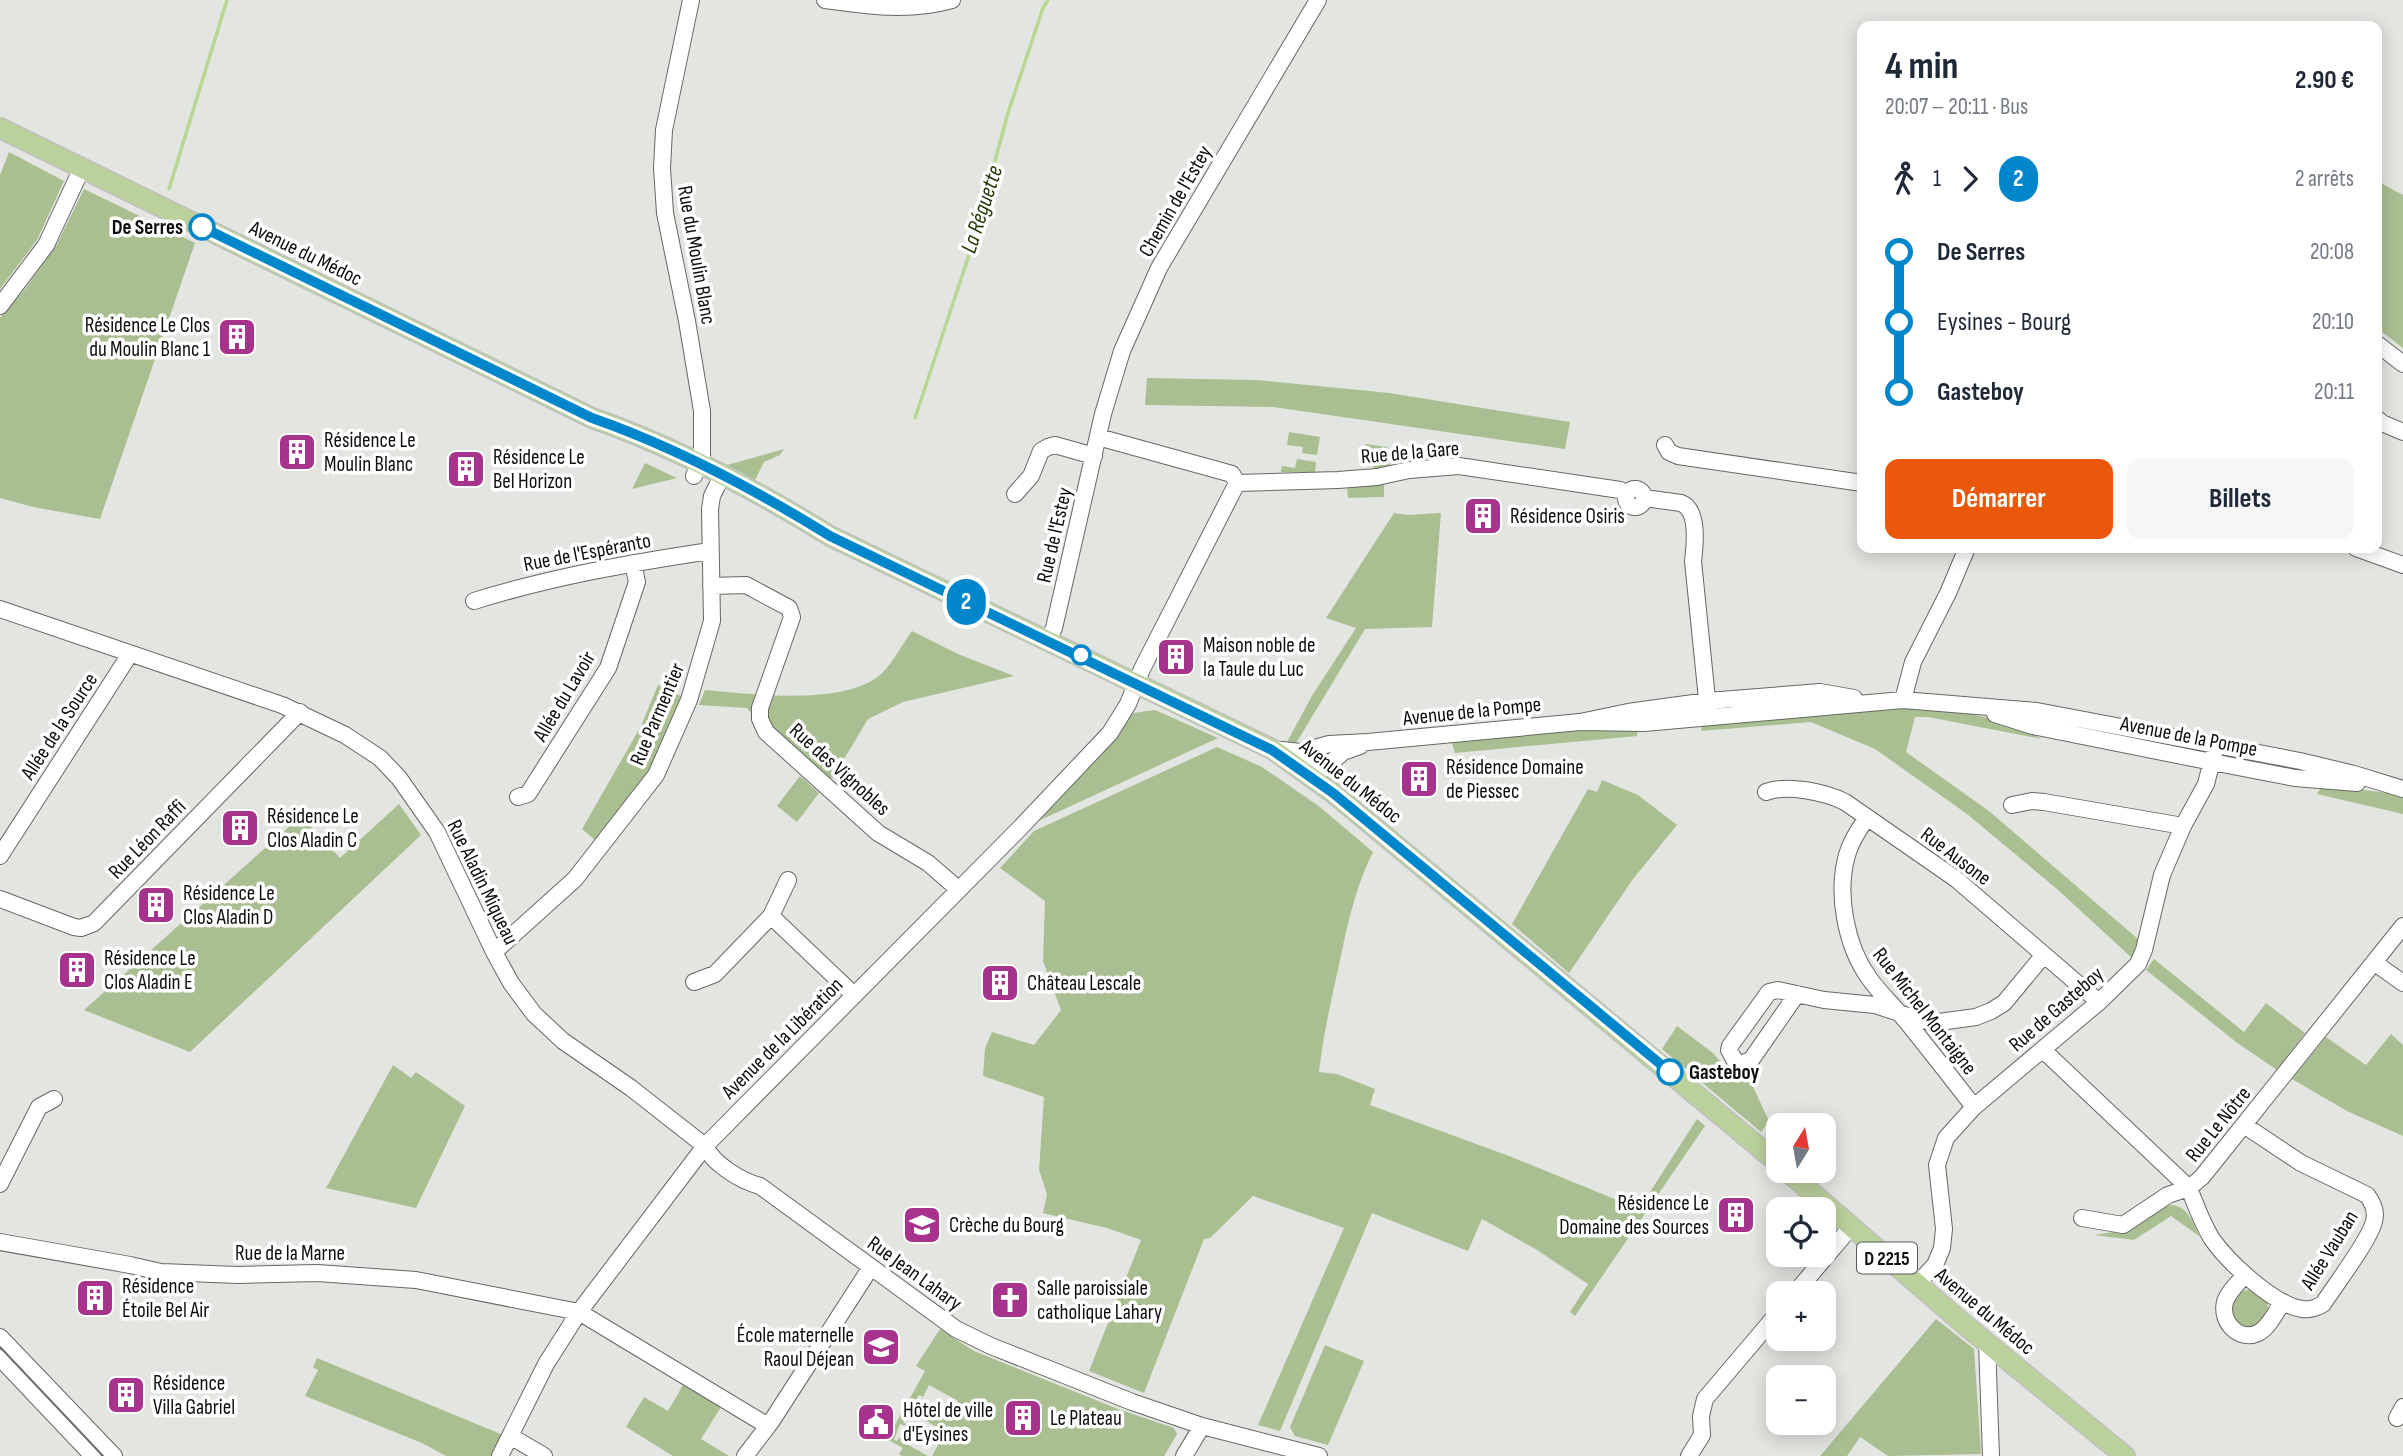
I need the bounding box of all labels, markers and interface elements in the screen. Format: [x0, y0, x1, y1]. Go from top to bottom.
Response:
text: 4 min [1885, 44, 1958, 89]
text: 2.90 € [2295, 65, 2354, 96]
text: 20:07 – 20:11 · Bus [1885, 93, 2028, 121]
street label: Chemin de l'Estey [1134, 141, 1217, 261]
icon: walk [1885, 160, 1923, 198]
icon: forward [1951, 160, 1989, 198]
water label: La Réguette [955, 162, 1009, 257]
text: 2 [2013, 164, 2024, 193]
text: 1 [1933, 165, 1941, 193]
text: 2 arrêts [2295, 165, 2354, 193]
street label: Rue du Moulin Blanc [672, 184, 721, 326]
marker: De Serres [189, 214, 215, 240]
place label: De Serres [112, 215, 183, 240]
street label: Avenue du Médoc [244, 215, 366, 292]
text: De Serres [1937, 237, 2025, 268]
text: 20:08 [2310, 238, 2354, 266]
text: Eysines - Bourg [1937, 307, 2071, 338]
text: 20:10 [2312, 308, 2354, 336]
place label: Résidence Le Clos du Moulin Blanc 1 [85, 313, 211, 362]
building icon: Résidence Le Clos du Moulin Blanc 1 [216, 316, 258, 358]
text: Gasteboy [1937, 377, 2024, 408]
text: 20:11 [2314, 378, 2354, 406]
place label: Résidence Le Moulin Blanc [324, 428, 416, 477]
building icon: Résidence Le Moulin Blanc [276, 431, 318, 473]
street label: Rue de la Gare [1360, 436, 1460, 469]
place label: Résidence Le Bel Horizon [493, 445, 585, 494]
building icon: Résidence Le Bel Horizon [445, 448, 487, 490]
button: Démarrer [1885, 459, 2113, 539]
button: Billets [2127, 459, 2354, 539]
street label: Rue de l'Estey [1031, 485, 1078, 585]
building icon: Résidence Osiris [1462, 495, 1504, 537]
place label: Résidence Osiris [1510, 504, 1625, 529]
street label: Rue de l'Espéranto [521, 528, 653, 577]
line badge: 2 [943, 579, 989, 625]
text: 2 [961, 587, 971, 616]
place label: Maison noble de la Taule du Luc [1203, 633, 1315, 682]
building icon: Maison noble de la Taule du Luc [1155, 636, 1197, 678]
unlabelled marker [1071, 645, 1091, 665]
street label: Allée du Lavoir [527, 647, 601, 747]
street label: Rue Parmentier [625, 659, 690, 769]
street label: Allée de la Source [15, 668, 103, 785]
street label: Avenue de la Pompe [1401, 692, 1542, 731]
street label: Avenue de la Pompe [2117, 711, 2259, 762]
street label: Rue des Vignobles [784, 718, 895, 821]
street label: Avenue du Médoc [1294, 733, 1407, 829]
place label: Résidence Domaine de Piessec [1446, 755, 1584, 804]
building icon: Résidence Domaine de Piessec [1398, 758, 1440, 800]
street label: Rue Léon Raffi [103, 794, 191, 884]
place label: Résidence Le Clos Aladin C [267, 804, 359, 853]
building icon: Résidence Le Clos Aladin C [219, 807, 261, 849]
street label: Rue Aladin Miqueau [442, 816, 524, 949]
street label: Rue Ausone [1916, 822, 1996, 891]
place label: Résidence Le Clos Aladin D [183, 881, 275, 930]
building icon: Résidence Le Clos Aladin D [135, 884, 177, 926]
street label: Rue Michel Montaigne [1867, 943, 1982, 1080]
place label: Résidence Le Clos Aladin E [104, 946, 196, 995]
building icon: Résidence Le Clos Aladin E [56, 949, 98, 991]
building icon: Château Lescale [979, 962, 1021, 1004]
street label: Rue de Gasteboy [2004, 962, 2109, 1057]
place label: Château Lescale [1027, 971, 1141, 996]
street label: Avenue de la Libération [716, 973, 848, 1105]
marker: Gasteboy [1657, 1059, 1683, 1085]
place label: Gasteboy [1689, 1060, 1759, 1085]
street label: Rue Le Nôtre [2180, 1082, 2256, 1167]
north arrow [1766, 1113, 1836, 1183]
map controls [1766, 1113, 1836, 1435]
place label: Résidence Le Domaine des Sources [1559, 1191, 1709, 1240]
building icon: Résidence Le Domaine des Sources [1715, 1194, 1757, 1236]
button: locate [1766, 1197, 1836, 1267]
school or university icon: Crèche du Bourg [901, 1204, 943, 1246]
street label: Allée Vauban [2295, 1206, 2364, 1295]
place label: Crèche du Bourg [949, 1213, 1064, 1238]
street label: Rue Jean Lahary [863, 1231, 967, 1316]
street label: Rue de la Marne [235, 1241, 345, 1266]
road number: D 2215 [1857, 1242, 1917, 1274]
street label: Avenue du Médoc [1929, 1262, 2040, 1360]
place label: Résidence Étoile Bel Air [122, 1274, 209, 1323]
place label: Salle paroissiale catholique Lahary [1037, 1276, 1162, 1325]
building icon: Résidence Étoile Bel Air [74, 1277, 116, 1319]
church icon: Salle paroissiale catholique Lahary [989, 1279, 1031, 1321]
button: + [1766, 1281, 1836, 1351]
place label: École maternelle Raoul Déjean [737, 1323, 854, 1372]
school or university icon: École maternelle Raoul Déjean [860, 1326, 902, 1368]
button: − [1766, 1365, 1836, 1435]
place label: Résidence Villa Gabriel [153, 1371, 235, 1420]
building icon: Résidence Villa Gabriel [105, 1374, 147, 1416]
building icon: Le Plateau [1002, 1397, 1044, 1439]
place label: Hôtel de ville d'Eysines [903, 1398, 993, 1447]
public building icon: Hôtel de ville d'Eysines [855, 1401, 897, 1443]
place label: Le Plateau [1050, 1406, 1122, 1431]

